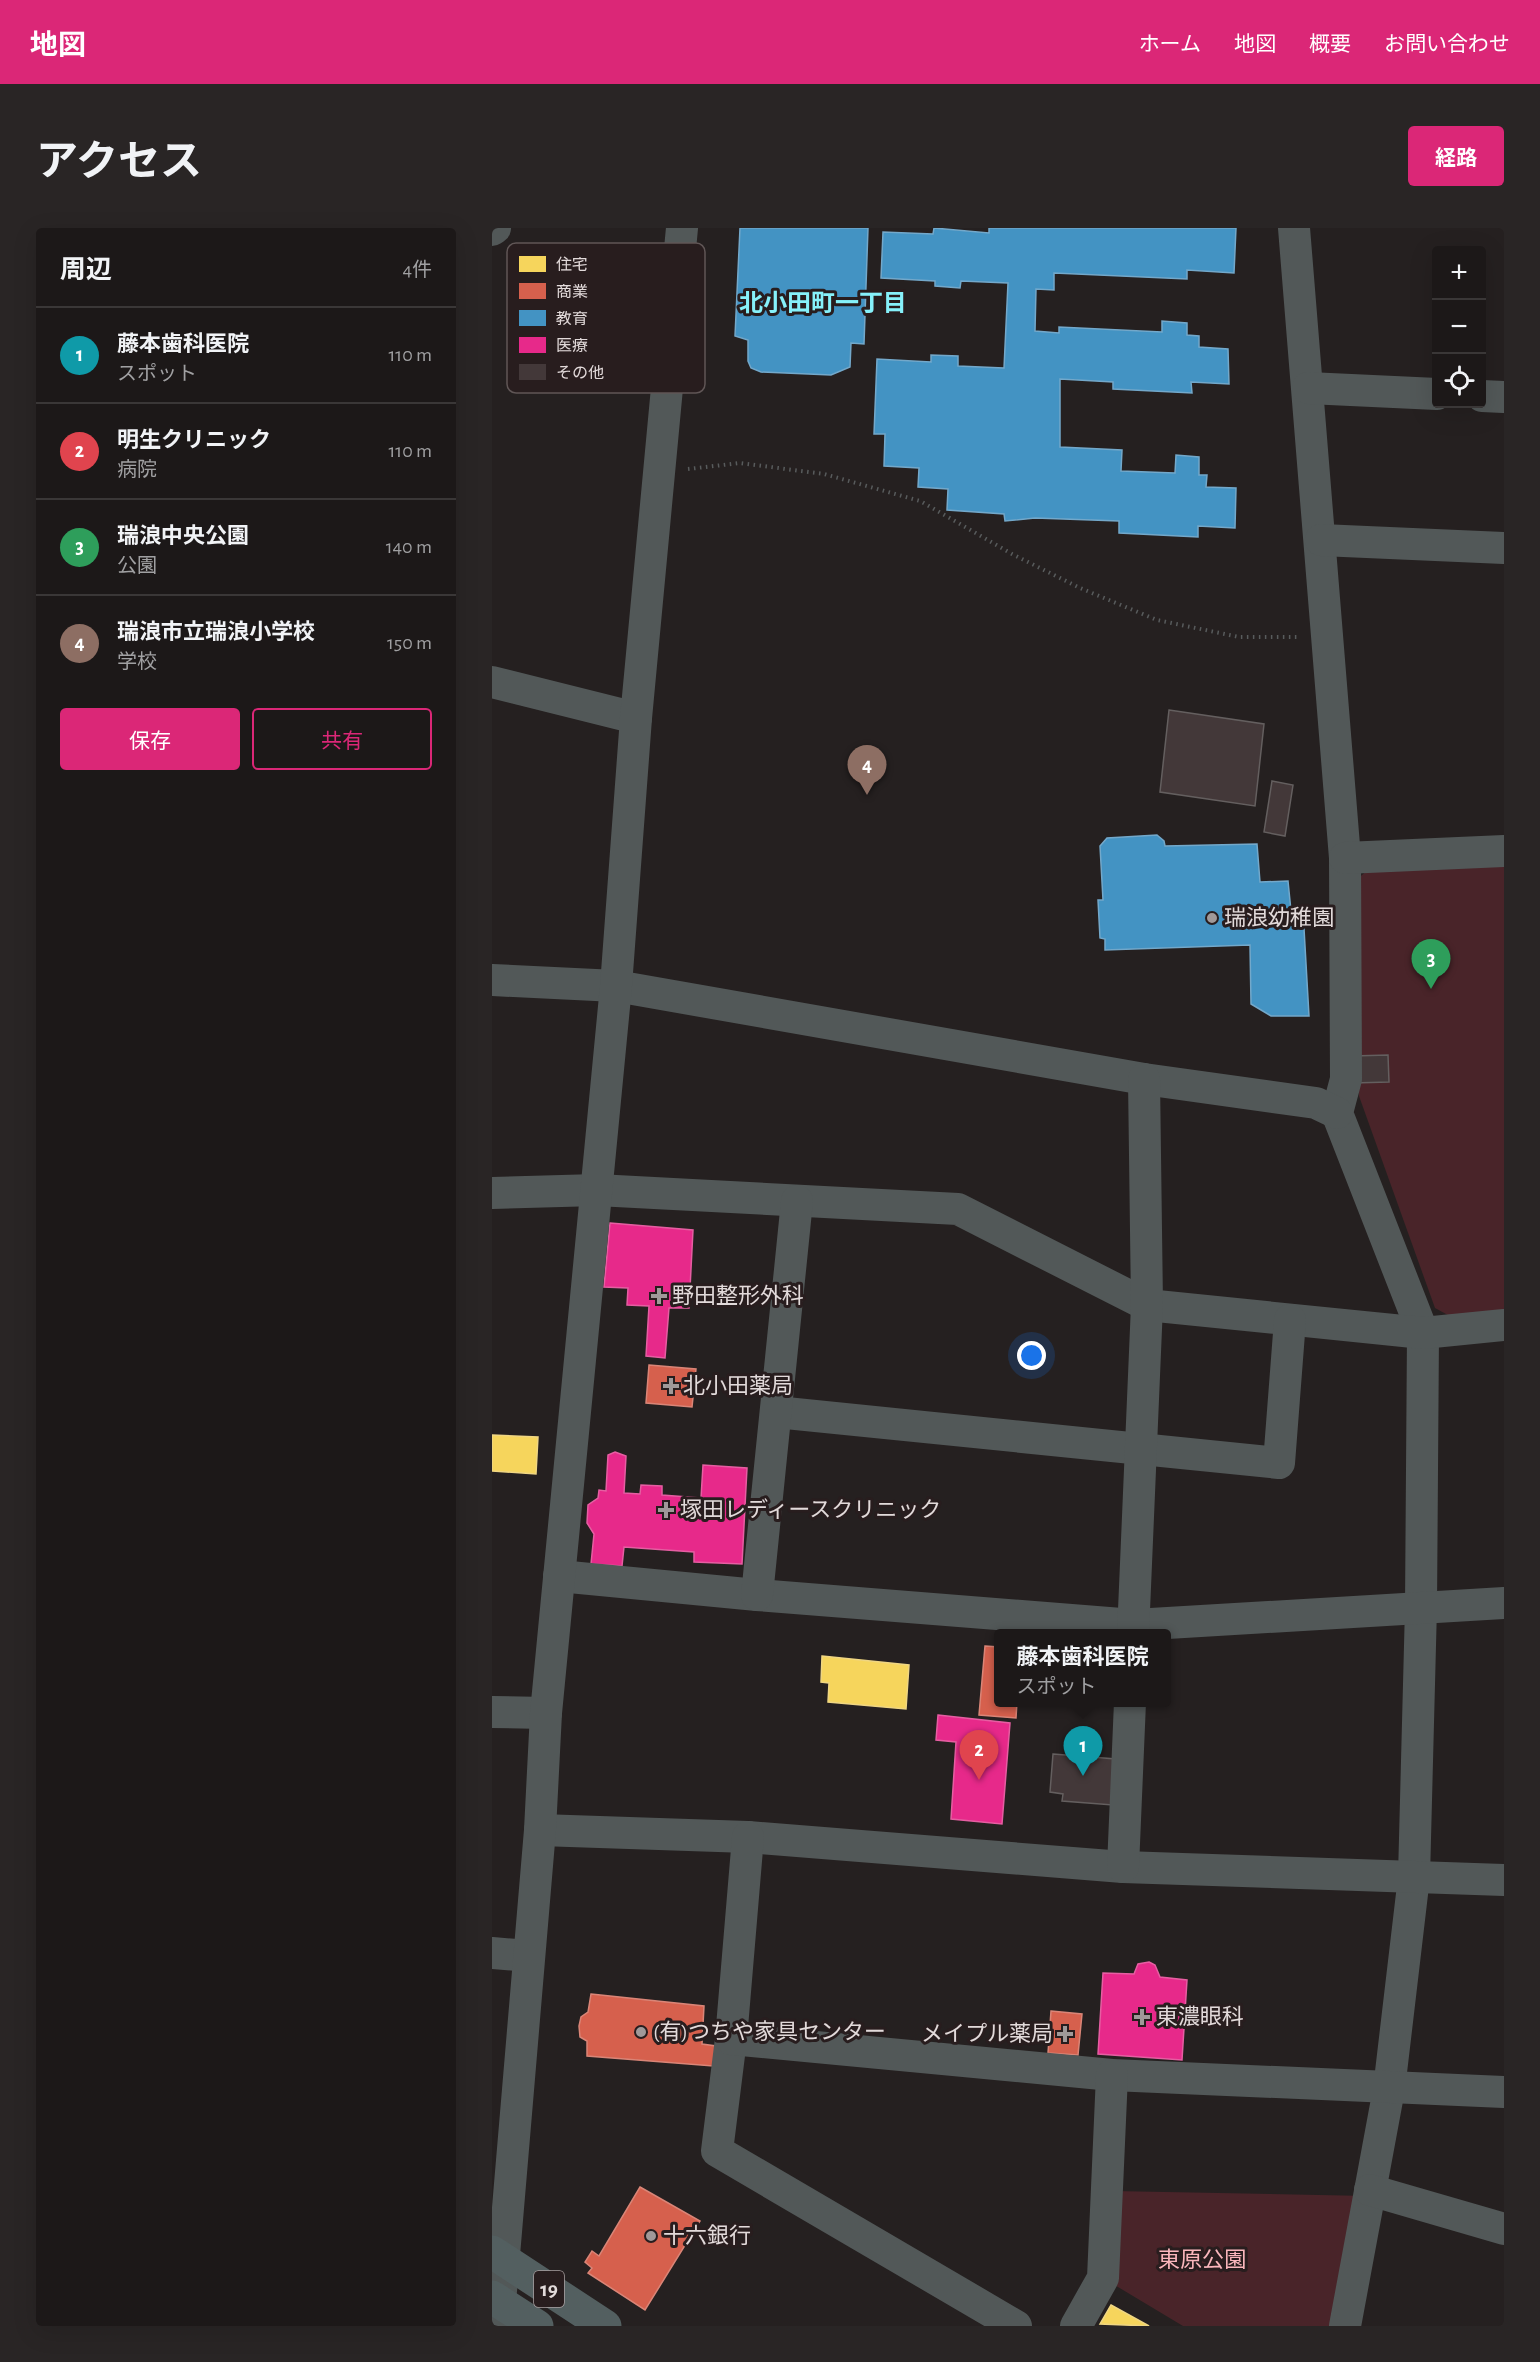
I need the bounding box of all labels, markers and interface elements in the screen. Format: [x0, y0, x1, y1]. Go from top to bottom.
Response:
text: 地図 [30, 32, 86, 60]
text: ホーム [1139, 34, 1201, 55]
text: 地図 [1234, 34, 1276, 55]
text: 概要 [1309, 34, 1351, 55]
text: お問い合わせ [1384, 34, 1510, 55]
button: 経路 [1408, 126, 1504, 186]
text: アクセス [36, 141, 202, 183]
legend [507, 243, 705, 393]
map controls [1432, 246, 1486, 408]
button: + [1432, 246, 1486, 300]
text: 住宅 [556, 256, 588, 273]
text: 周辺 [60, 257, 112, 283]
text: 4件 [402, 260, 432, 280]
text: 商業 [556, 284, 588, 300]
district label: 北小田町一丁目 [739, 290, 907, 316]
button: − [1432, 300, 1486, 354]
text: 教育 [556, 310, 588, 327]
text: 藤本歯科医院 [117, 333, 249, 355]
text: 医療 [556, 338, 588, 354]
text: 1 [76, 345, 83, 365]
text: 110 m [388, 345, 432, 365]
button: locate [1432, 354, 1486, 408]
text: スポット [117, 364, 197, 384]
text: その他 [556, 365, 604, 381]
text: 明生クリニック [117, 429, 271, 451]
text: 2 [75, 441, 84, 461]
text: 110 m [388, 441, 432, 461]
text: 病院 [117, 460, 157, 480]
text: 瑞浪中央公園 [117, 525, 249, 547]
text: 3 [75, 537, 84, 557]
text: 140 m [386, 537, 432, 557]
text: 公園 [117, 556, 157, 576]
text: 瑞浪市立瑞浪小学校 [117, 621, 315, 643]
text: 4 [74, 633, 85, 653]
text: 150 m [387, 633, 432, 653]
text: 学校 [117, 652, 157, 672]
button: 保存 [60, 708, 240, 770]
button: 共有 [252, 708, 432, 770]
pin: 4 [848, 746, 886, 795]
place label: 瑞浪幼稚園 [1224, 906, 1334, 929]
marker: 瑞浪幼稚園 [1205, 911, 1219, 925]
pin: 3 [1412, 940, 1450, 989]
place label: 野田整形外科 [672, 1284, 804, 1307]
marker: 野田整形外科 [650, 1287, 668, 1305]
your location [1017, 1341, 1046, 1370]
place label: 北小田薬局 [683, 1374, 793, 1397]
marker: 北小田薬局 [664, 1379, 678, 1393]
place label: 塚田レディースクリニック [680, 1498, 941, 1521]
marker: 塚田レディースクリニック [657, 1501, 675, 1519]
popup [994, 1629, 1171, 1707]
text: 藤本歯科医院 [1016, 1646, 1149, 1668]
text: スポット [1016, 1677, 1096, 1697]
pin: 1 [1064, 1726, 1102, 1776]
pin: 2 [960, 1730, 998, 1780]
place label: 東濃眼科 [1156, 2005, 1244, 2028]
marker: 東濃眼科 [1133, 2008, 1151, 2026]
place label: (有)つちや家具センター [653, 2020, 886, 2043]
place label: メイプル薬局 [921, 2022, 1053, 2045]
marker: (有)つちや家具センター [634, 2025, 648, 2039]
marker: メイプル薬局 [1058, 2027, 1072, 2041]
place label: 十六銀行 [663, 2224, 751, 2247]
marker: 十六銀行 [644, 2229, 658, 2243]
park label: 東原公園 [1158, 2248, 1246, 2271]
road number: 19 [534, 2271, 564, 2307]

